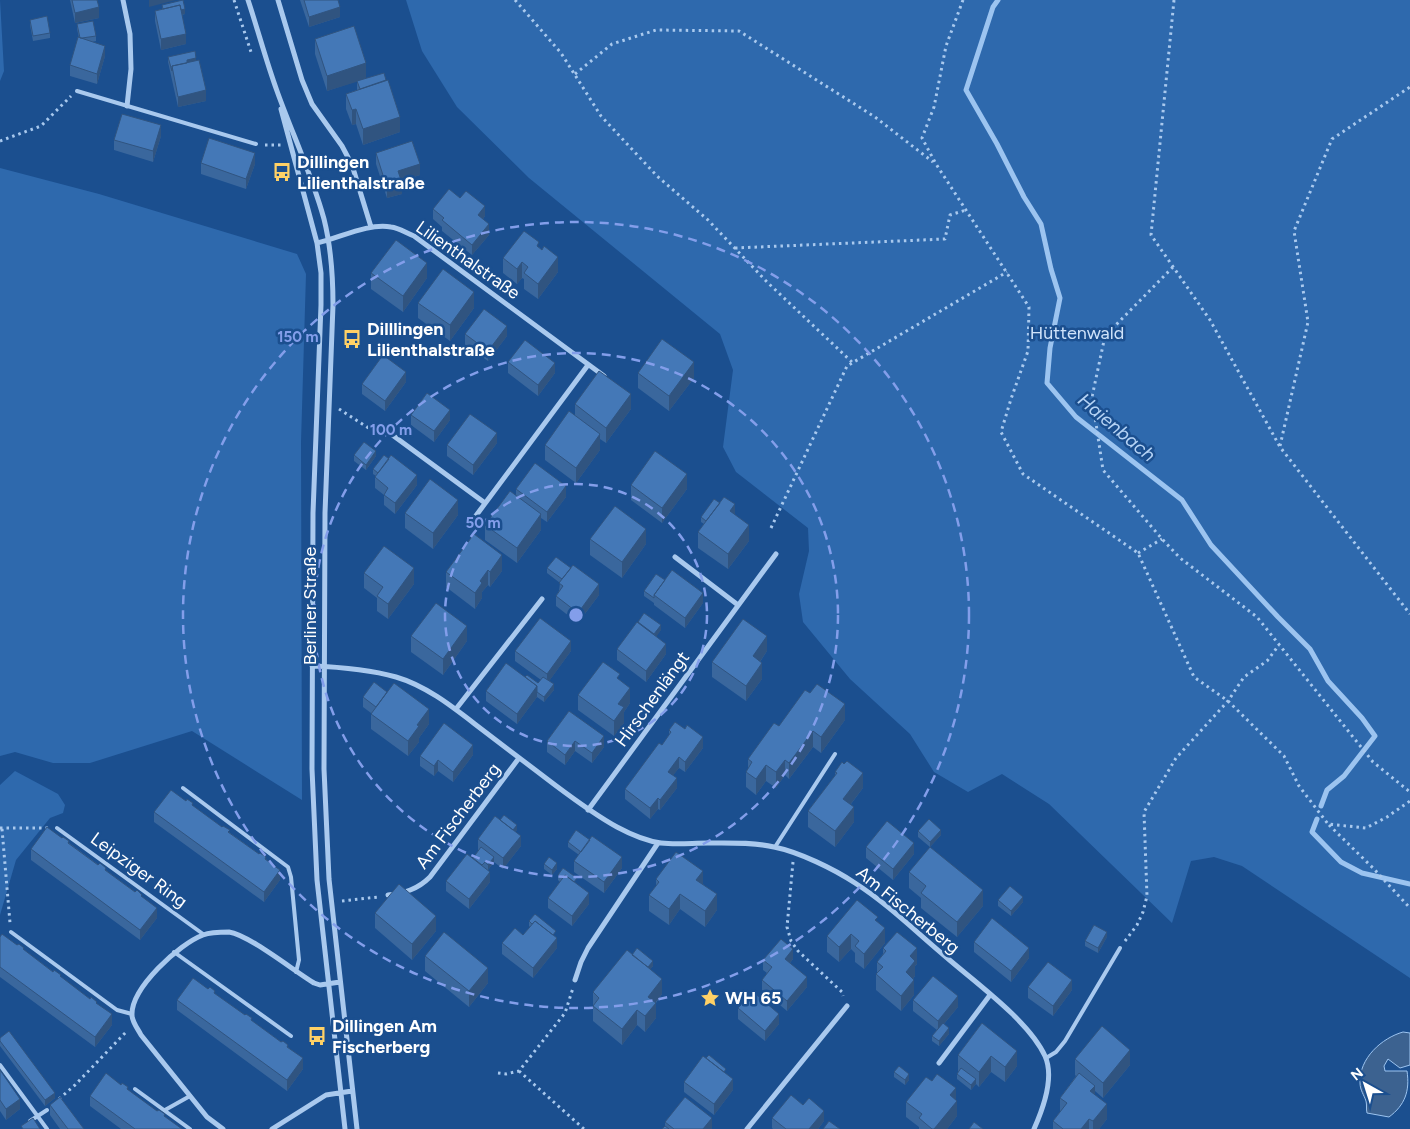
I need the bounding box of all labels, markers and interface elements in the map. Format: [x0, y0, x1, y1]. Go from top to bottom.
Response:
place label: Dillingen Lilienthalstraße [297, 151, 425, 194]
bus stop icon: Dillingen Lilienthalstraße [271, 161, 293, 183]
street label: Lilienthalstraße [412, 216, 524, 304]
place label: Dilllingen Lilienthalstraße [367, 318, 495, 361]
park label: Hüttenwald [1030, 322, 1124, 344]
text: 150 m [277, 328, 319, 346]
bus stop icon: Dilllingen Lilienthalstraße [341, 328, 363, 350]
water label: Haienbach [1073, 388, 1160, 467]
text: 100 m [370, 421, 412, 439]
text: 50 m [465, 514, 501, 532]
street label: Berliner Straße [299, 547, 321, 665]
centre of rings [567, 606, 585, 624]
street label: Hirschenlängt [610, 647, 694, 751]
street label: Am Fischerberg [411, 759, 505, 873]
street label: Leipziger Ring [86, 828, 192, 912]
street label: Am Fischerberg [852, 861, 964, 959]
place icon: WH 65 [699, 987, 721, 1009]
place label: WH 65 [725, 987, 781, 1009]
place label: Dillingen Am Fischerberg [332, 1015, 437, 1058]
bus stop icon: Dillingen Am Fischerberg [306, 1025, 328, 1047]
north arrow [1340, 1059, 1390, 1109]
text: N [1348, 1064, 1367, 1084]

